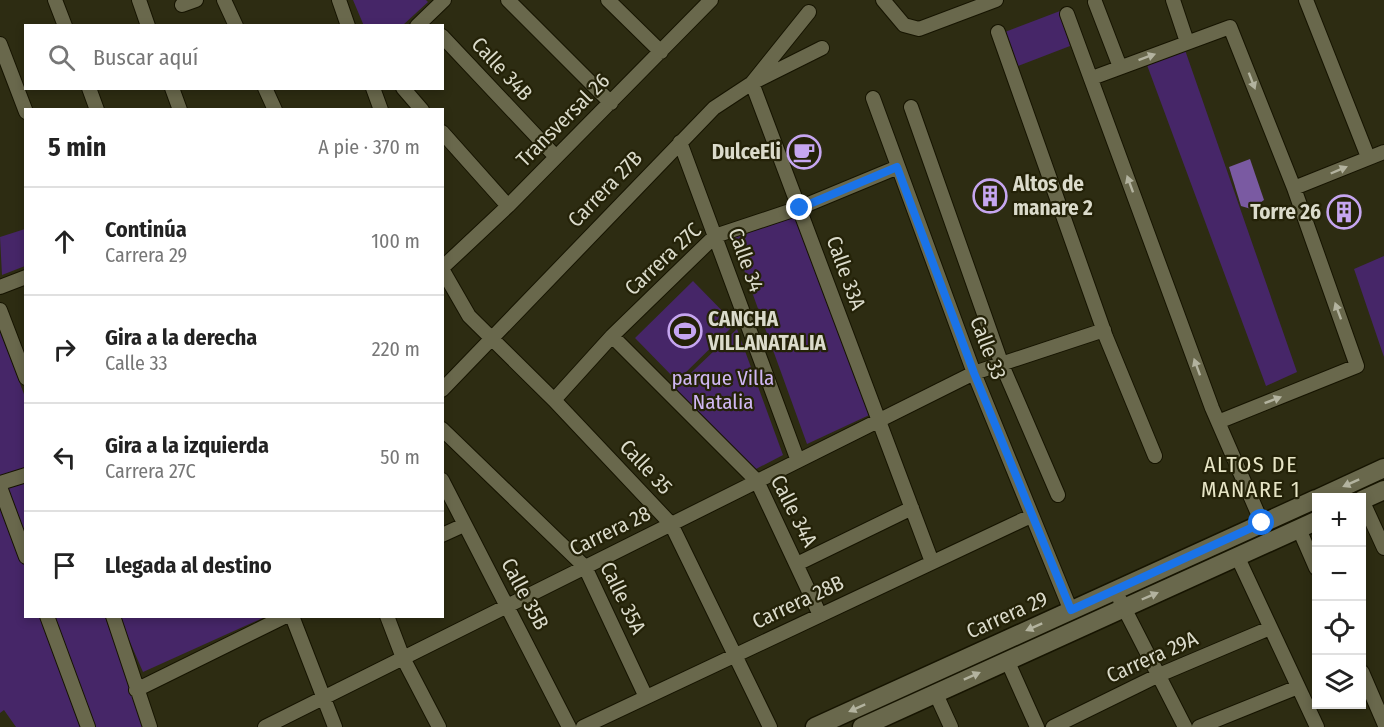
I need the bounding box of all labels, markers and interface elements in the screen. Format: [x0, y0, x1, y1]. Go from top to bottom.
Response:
search box [24, 24, 444, 90]
street label: Calle 34B [466, 32, 538, 106]
icon: search [45, 41, 78, 74]
text: Buscar aquí [93, 44, 198, 71]
one-way arrow [1138, 52, 1156, 62]
street label: Transversal 26 [511, 68, 615, 172]
one-way arrow [1247, 72, 1257, 90]
text: 5 min [48, 132, 106, 163]
cafe icon: DulceEli [786, 134, 822, 170]
text: A pie · 370 m [318, 135, 420, 159]
place label: DulceEli [712, 139, 781, 165]
street label: Carrera 27B [562, 145, 648, 233]
one-way arrow [1330, 165, 1348, 175]
place label: Altos de manare 2 [1012, 171, 1093, 221]
one-way arrow [1125, 175, 1135, 193]
building icon: Altos de manare 2 [972, 178, 1008, 214]
route end [786, 194, 812, 220]
building icon: Torre 26 [1326, 194, 1362, 230]
place label: Torre 26 [1250, 199, 1321, 225]
text: Continúa [105, 216, 187, 243]
street label: Carrera 27C [619, 217, 707, 301]
street label: Calle 34 [722, 224, 770, 296]
icon: ahead [48, 225, 81, 258]
text: 100 m [371, 229, 420, 253]
street label: Calle 33A [821, 232, 871, 314]
text: Carrera 29 [105, 243, 187, 267]
one-way arrow [1332, 302, 1342, 320]
place label: CANCHA VILLANATALIA [707, 306, 827, 356]
sports icon: CANCHA VILLANATALIA [667, 313, 703, 349]
street label: Calle 33 [964, 313, 1012, 383]
text: Gira a la derecha [105, 324, 257, 351]
icon: right [48, 333, 81, 366]
text: 220 m [372, 337, 420, 361]
text: Calle 33 [105, 351, 168, 375]
one-way arrow [1192, 358, 1201, 376]
park label: parque Villa Natalia [672, 365, 774, 415]
one-way arrow [1264, 395, 1282, 405]
text: Gira a la izquierda [105, 432, 269, 459]
street label: Calle 35 [614, 434, 678, 500]
icon: left [48, 441, 81, 474]
text: 50 m [380, 445, 420, 469]
district label: ALTOS DE MANARE 1 [1201, 451, 1301, 503]
text: Carrera 27C [105, 459, 196, 483]
street label: Calle 34A [765, 471, 823, 551]
one-way arrow [1343, 478, 1360, 487]
map controls [1312, 493, 1366, 709]
button: + [1312, 493, 1366, 547]
street label: Carrera 28 [565, 500, 655, 562]
route start [1248, 509, 1274, 535]
button: − [1312, 547, 1366, 601]
icon: arrive [48, 549, 81, 582]
text: Llegada al destino [105, 552, 272, 579]
street label: Calle 35B [495, 554, 555, 634]
street label: Calle 35A [594, 558, 652, 638]
street label: Carrera 28B [748, 569, 848, 635]
street label: Carrera 29 [962, 586, 1052, 644]
one-way arrow [1141, 591, 1159, 600]
button: locate [1312, 601, 1366, 655]
one-way arrow [1025, 623, 1043, 633]
street label: Carrera 29A [1102, 625, 1202, 689]
button: layers [1312, 655, 1366, 709]
one-way arrow [963, 670, 981, 680]
one-way arrow [847, 703, 865, 713]

